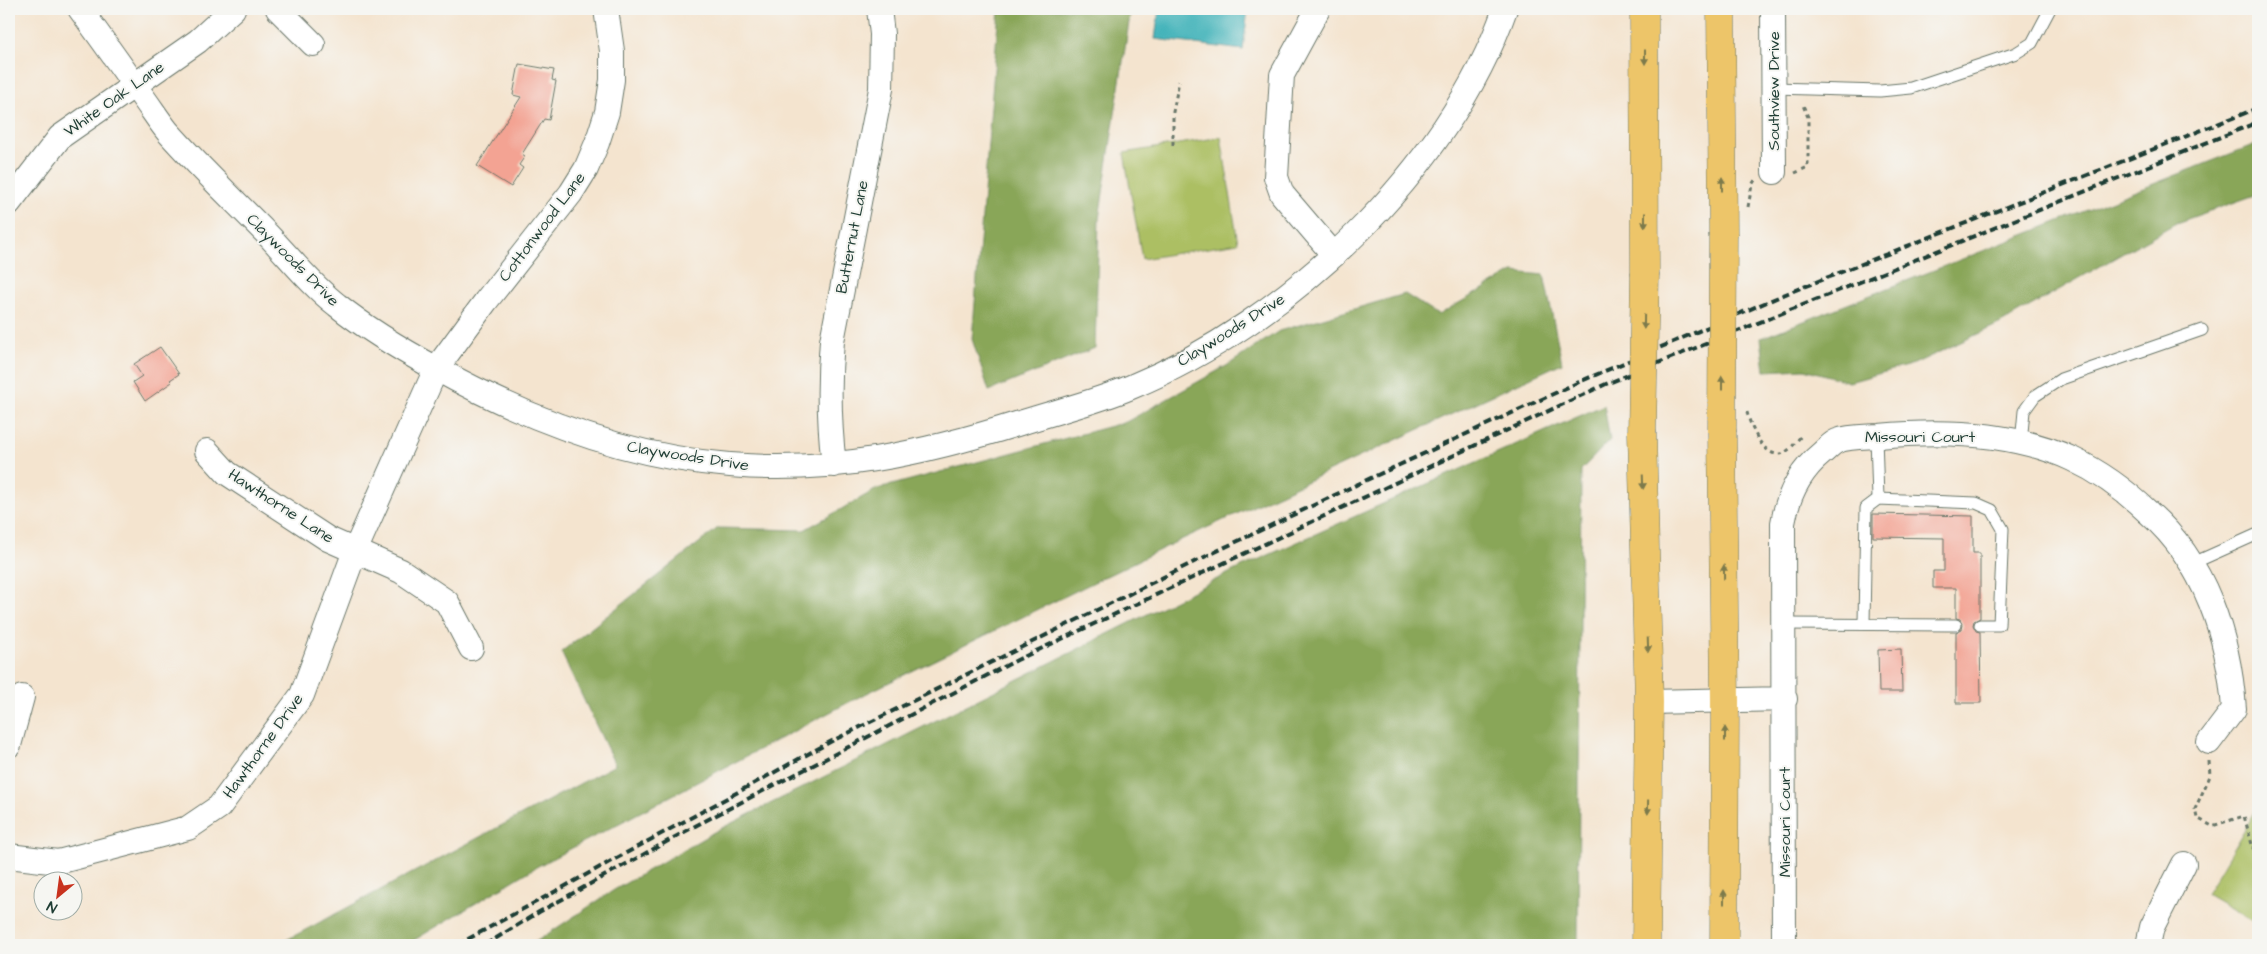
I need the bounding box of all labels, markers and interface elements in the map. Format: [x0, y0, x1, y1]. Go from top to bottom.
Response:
street label: Southview Drive [1763, 31, 1785, 151]
one-way arrow [1641, 50, 1649, 66]
street label: White Oak Lane [59, 56, 169, 142]
street label: Cottonwood Lane [494, 168, 591, 286]
one-way arrow [1718, 176, 1726, 192]
street label: Butternut Lane [830, 178, 874, 295]
street label: Claywoods Drive [241, 209, 344, 312]
one-way arrow [1641, 212, 1649, 228]
street label: Claywoods Drive [1173, 288, 1290, 373]
one-way arrow [1640, 314, 1648, 330]
one-way arrow [1718, 375, 1726, 391]
street label: Missouri Court [1865, 426, 1976, 448]
street label: Claywoods Drive [625, 436, 751, 478]
street label: Hawthorne Lane [224, 464, 338, 549]
one-way arrow [1640, 474, 1648, 490]
one-way arrow [1720, 563, 1728, 579]
one-way arrow [1644, 637, 1652, 653]
street label: Hawthorne Drive [217, 689, 309, 803]
one-way arrow [1721, 726, 1729, 742]
street label: Missouri Court [1774, 766, 1796, 877]
one-way arrow [1644, 799, 1652, 815]
north arrow [32, 872, 82, 922]
one-way arrow [1720, 888, 1728, 904]
text: N [43, 896, 61, 917]

